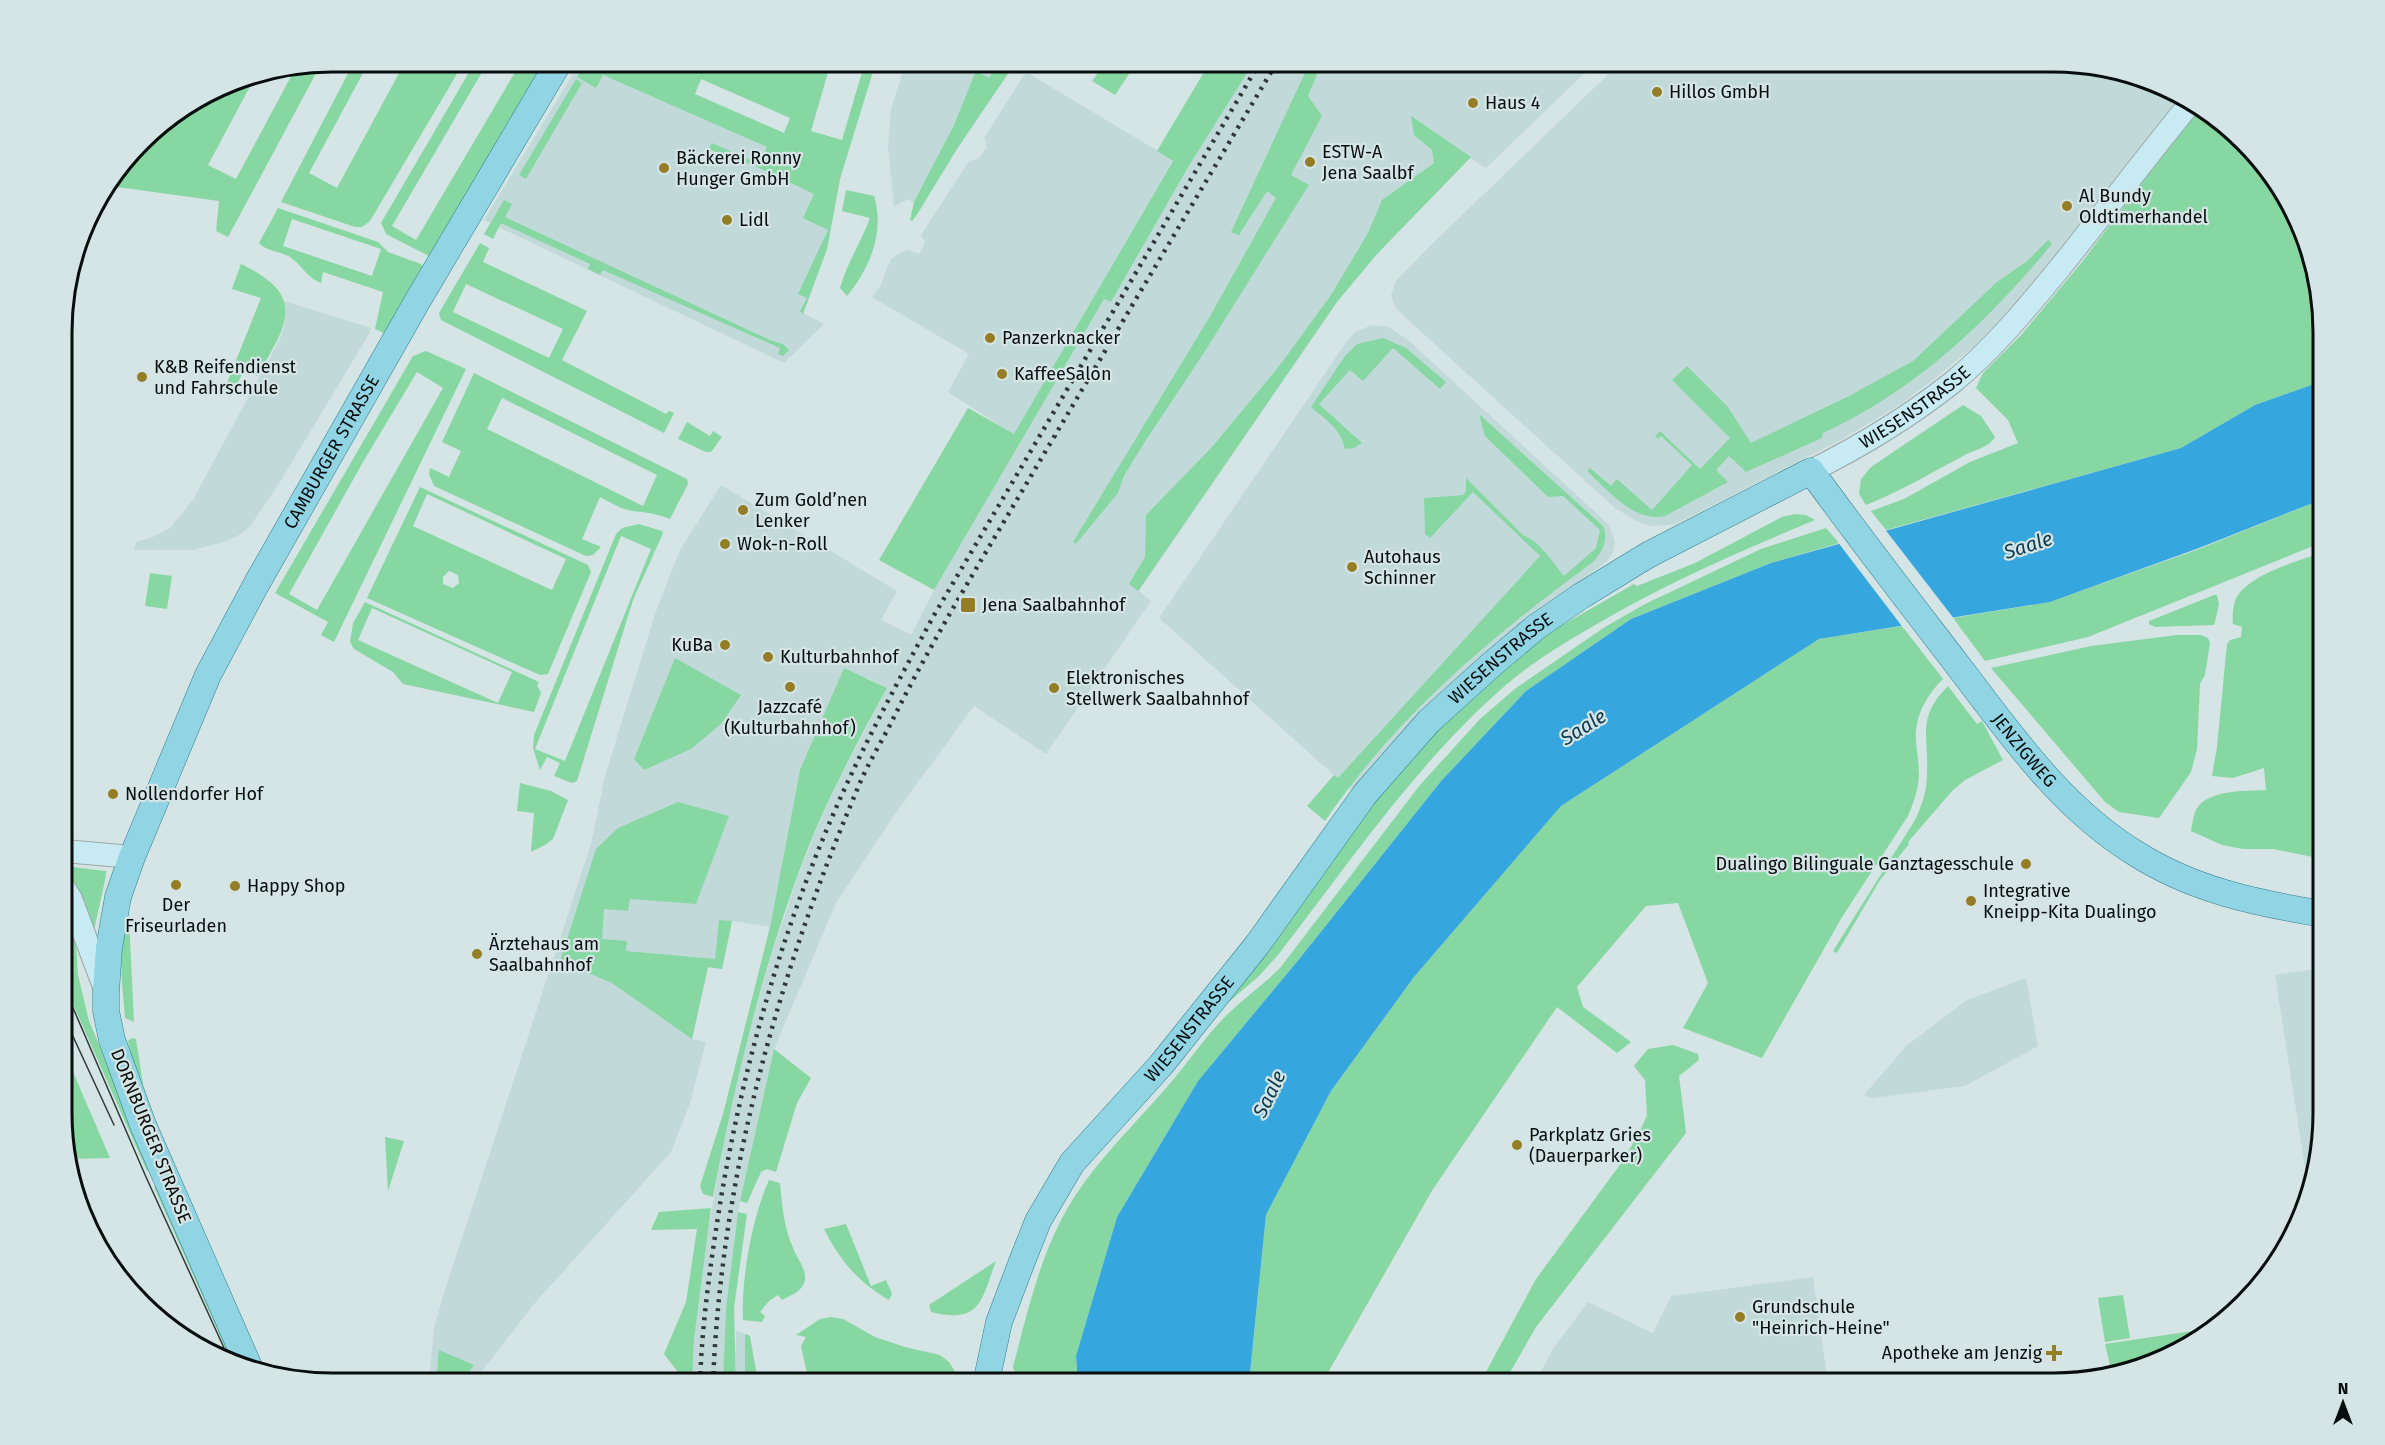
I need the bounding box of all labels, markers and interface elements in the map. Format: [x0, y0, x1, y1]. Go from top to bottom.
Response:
place label: Hillos GmbH [1669, 81, 1770, 103]
marker: Hillos GmbH [1650, 85, 1664, 99]
place label: Haus 4 [1485, 92, 1541, 114]
marker: Haus 4 [1466, 96, 1480, 110]
place label: ESTW-A Jena Saalbf [1322, 141, 1415, 184]
place label: Bäckerei Ronny Hunger GmbH [676, 147, 801, 190]
marker: ESTW-A Jena Saalbf [1303, 155, 1317, 169]
marker: Bäckerei Ronny Hunger GmbH [657, 161, 671, 175]
place label: Al Bundy Oldtimerhandel [2079, 185, 2208, 228]
marker: Al Bundy Oldtimerhandel [2060, 199, 2074, 213]
place label: Lidl [739, 209, 769, 231]
marker: Lidl [720, 213, 734, 227]
place label: Panzerknacker [1002, 327, 1120, 349]
marker: Panzerknacker [983, 331, 997, 345]
place label: K&B Reifendienst und Fahrschule [154, 356, 297, 399]
street label: WIESENSTRASSE [1855, 361, 1975, 454]
place label: KaffeeSalon [1014, 363, 1111, 385]
marker: KaffeeSalon [995, 367, 1009, 381]
marker: K&B Reifendienst und Fahrschule [135, 370, 149, 384]
street label: CAMBURGER STRASSE [279, 371, 384, 533]
place label: Zum Gold’nen Lenker [755, 489, 868, 532]
marker: Zum Gold’nen Lenker [736, 503, 750, 517]
water label: Saale [2000, 526, 2055, 564]
place label: Wok-n-Roll [737, 533, 828, 555]
marker: Wok-n-Roll [718, 537, 732, 551]
place label: Autohaus Schinner [1364, 546, 1441, 589]
marker: Autohaus Schinner [1345, 560, 1359, 574]
place label: Jena Saalbahnhof [982, 594, 1127, 616]
marker: Jena Saalbahnhof [959, 596, 977, 614]
street label: WIESENSTRASSE [1444, 608, 1557, 709]
place label: KuBa [671, 634, 713, 656]
marker: KuBa [718, 638, 732, 652]
place label: Kulturbahnhof [780, 646, 901, 668]
marker: Kulturbahnhof [761, 650, 775, 664]
place label: Elektronisches Stellwerk Saalbahnhof [1066, 667, 1251, 710]
marker: Jazzcafé (Kulturbahnhof) [783, 680, 797, 694]
marker: Elektronisches Stellwerk Saalbahnhof [1047, 681, 1061, 695]
place label: Jazzcafé (Kulturbahnhof) [724, 696, 856, 739]
water label: Saale [1555, 704, 1610, 751]
street label: JENZIGWEG [1987, 709, 2061, 792]
place label: Nollendorfer Hof [125, 783, 265, 805]
marker: Nollendorfer Hof [106, 787, 120, 801]
place label: Dualingo Bilinguale Ganztagesschule [1715, 853, 2014, 875]
marker: Dualingo Bilinguale Ganztagesschule [2019, 857, 2033, 871]
place label: Happy Shop [247, 875, 346, 897]
marker: Der Friseurladen [169, 878, 183, 892]
marker: Happy Shop [228, 879, 242, 893]
place label: Integrative Kneipp-Kita Dualingo [1983, 880, 2156, 923]
place label: Der Friseurladen [125, 894, 227, 937]
marker: Integrative Kneipp-Kita Dualingo [1964, 894, 1978, 908]
place label: Ärztehaus am Saalbahnhof [489, 933, 599, 976]
marker: Ärztehaus am Saalbahnhof [470, 947, 484, 961]
street label: WIESENSTRASSE [1140, 971, 1239, 1087]
street label: DORNBURGER STRASSE [106, 1045, 196, 1227]
water label: Saale [1247, 1066, 1291, 1122]
place label: Parkplatz Gries (Dauerparker) [1529, 1124, 1651, 1167]
marker: Parkplatz Gries (Dauerparker) [1510, 1138, 1524, 1152]
place label: Grundschule "Heinrich-Heine" [1752, 1296, 1890, 1339]
marker: Grundschule "Heinrich-Heine" [1733, 1310, 1747, 1324]
place label: Apotheke am Jenzig [1882, 1342, 2043, 1364]
marker: Apotheke am Jenzig [2047, 1346, 2061, 1360]
north arrow [2313, 1373, 2373, 1433]
text: N [2338, 1379, 2348, 1398]

